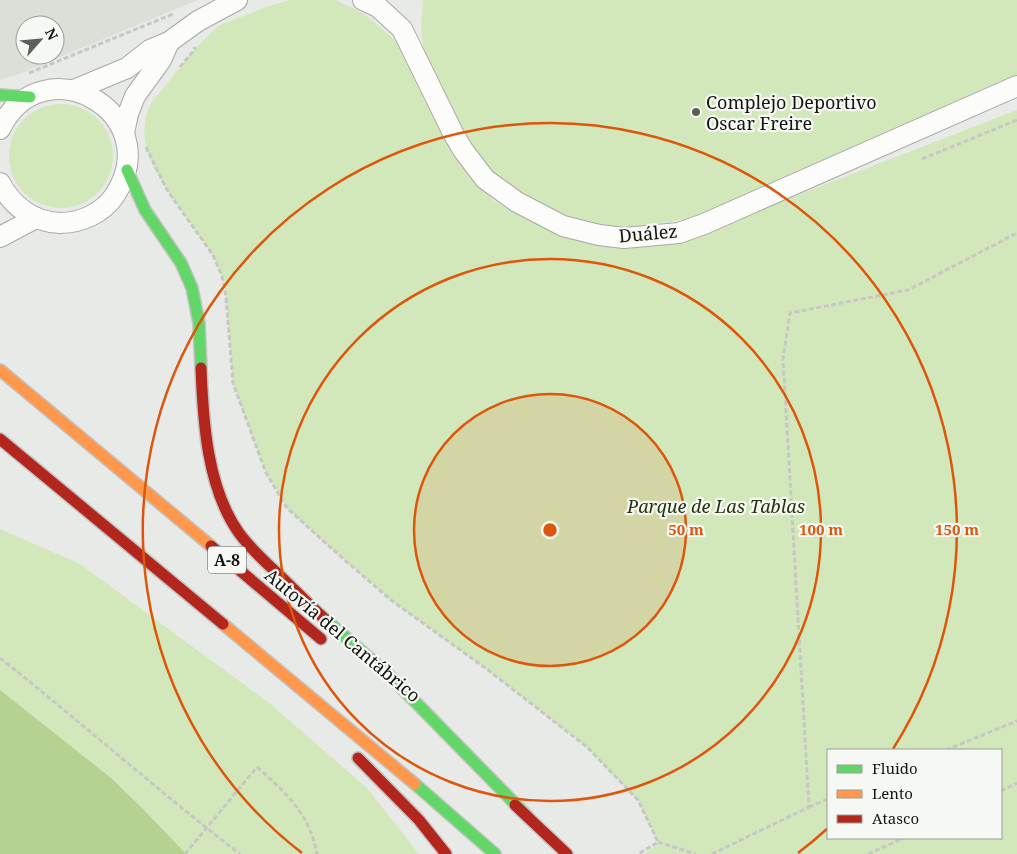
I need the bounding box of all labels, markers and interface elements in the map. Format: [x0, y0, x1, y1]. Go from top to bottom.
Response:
north arrow [15, 15, 65, 65]
text: N [41, 25, 63, 43]
place label: Complejo Deportivo Oscar Freire [706, 90, 877, 135]
marker: Complejo Deportivo Oscar Freire [690, 106, 702, 118]
street label: Duález [618, 218, 678, 248]
park label: Parque de Las Tablas [626, 494, 805, 518]
text: 50 m [668, 519, 704, 539]
text: 100 m [799, 519, 843, 539]
text: 150 m [935, 519, 979, 539]
centre of rings [541, 521, 559, 539]
road number: A-8 [208, 546, 246, 574]
street label: Autovía del Cantábrico [260, 563, 426, 707]
legend [827, 749, 1002, 839]
text: Fluido [872, 758, 918, 778]
text: Lento [872, 783, 913, 803]
text: Atasco [872, 808, 919, 828]

